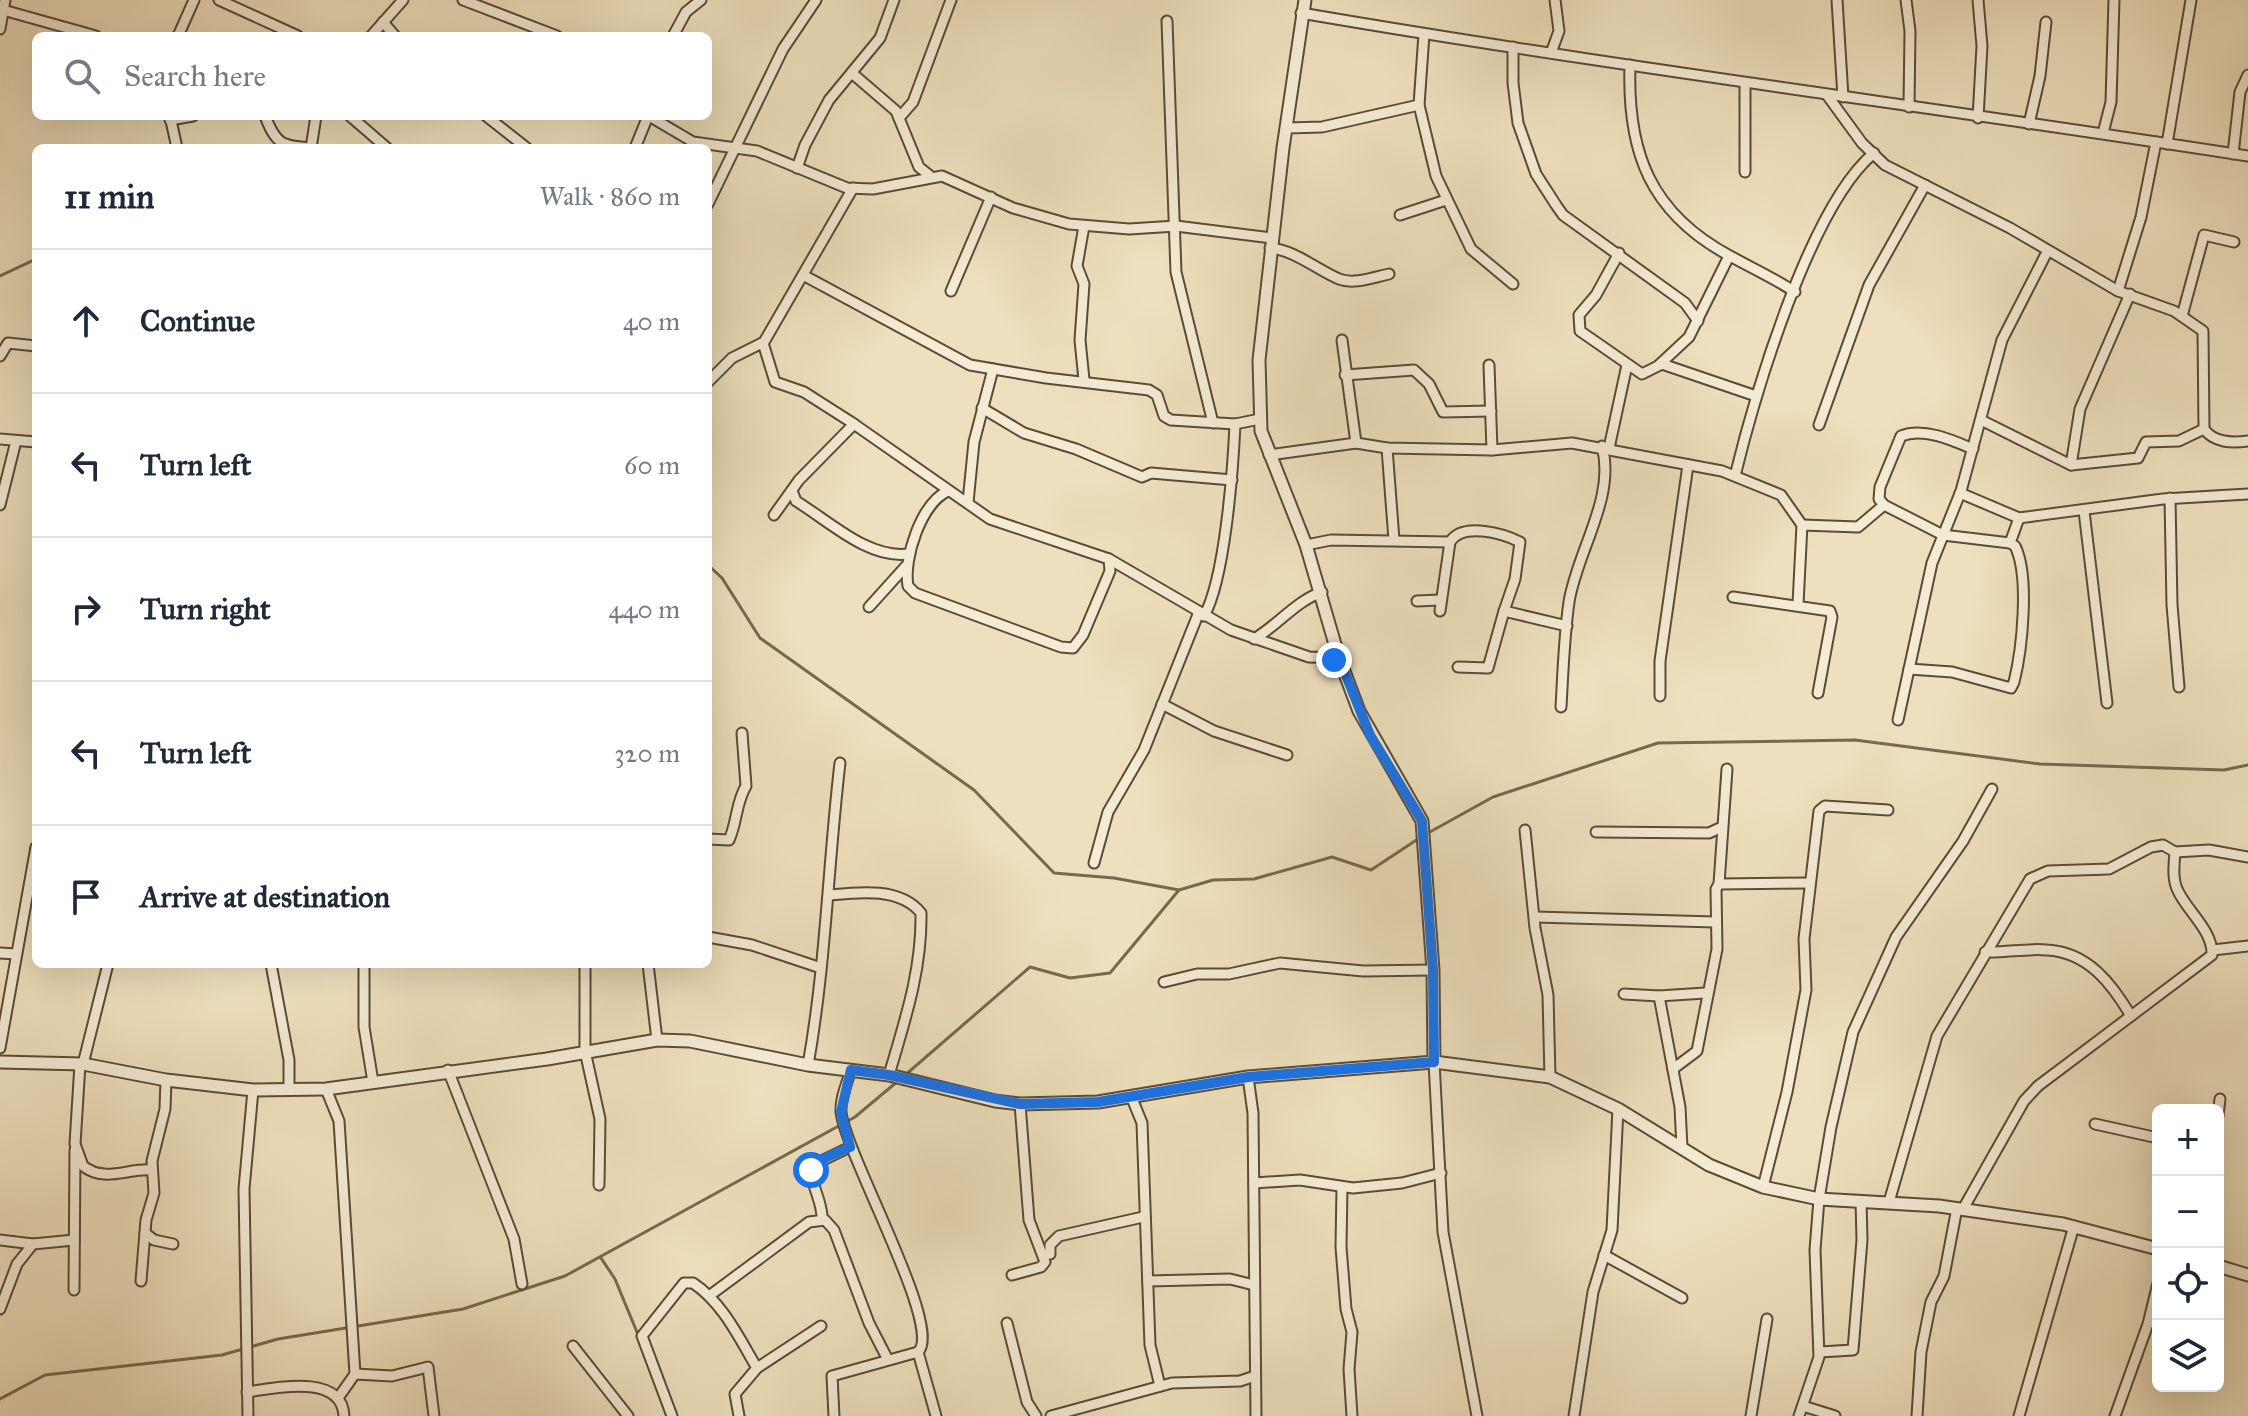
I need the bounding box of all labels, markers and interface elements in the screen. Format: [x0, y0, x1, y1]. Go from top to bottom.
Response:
search box [32, 32, 712, 120]
icon: search [60, 54, 104, 98]
text: Search here [124, 58, 266, 94]
text: 11 min [64, 176, 155, 217]
text: Walk · 860 m [540, 180, 680, 212]
icon: ahead [64, 299, 108, 343]
text: Continue [140, 303, 255, 339]
text: 40 m [623, 305, 680, 337]
icon: left [64, 443, 108, 487]
text: Turn left [140, 447, 251, 483]
text: 60 m [624, 449, 680, 481]
icon: right [64, 587, 108, 631]
text: Turn right [140, 591, 271, 627]
text: 440 m [608, 593, 680, 625]
route end [1316, 642, 1352, 678]
icon: left [64, 731, 108, 775]
text: Turn left [140, 735, 251, 771]
text: 320 m [614, 737, 680, 769]
icon: arrive [64, 875, 108, 919]
text: Arrive at destination [140, 879, 390, 915]
map controls [2152, 1104, 2224, 1392]
button: + [2152, 1104, 2224, 1176]
route start [793, 1152, 829, 1188]
button: − [2152, 1176, 2224, 1248]
button: locate [2152, 1248, 2224, 1320]
button: layers [2152, 1320, 2224, 1392]

